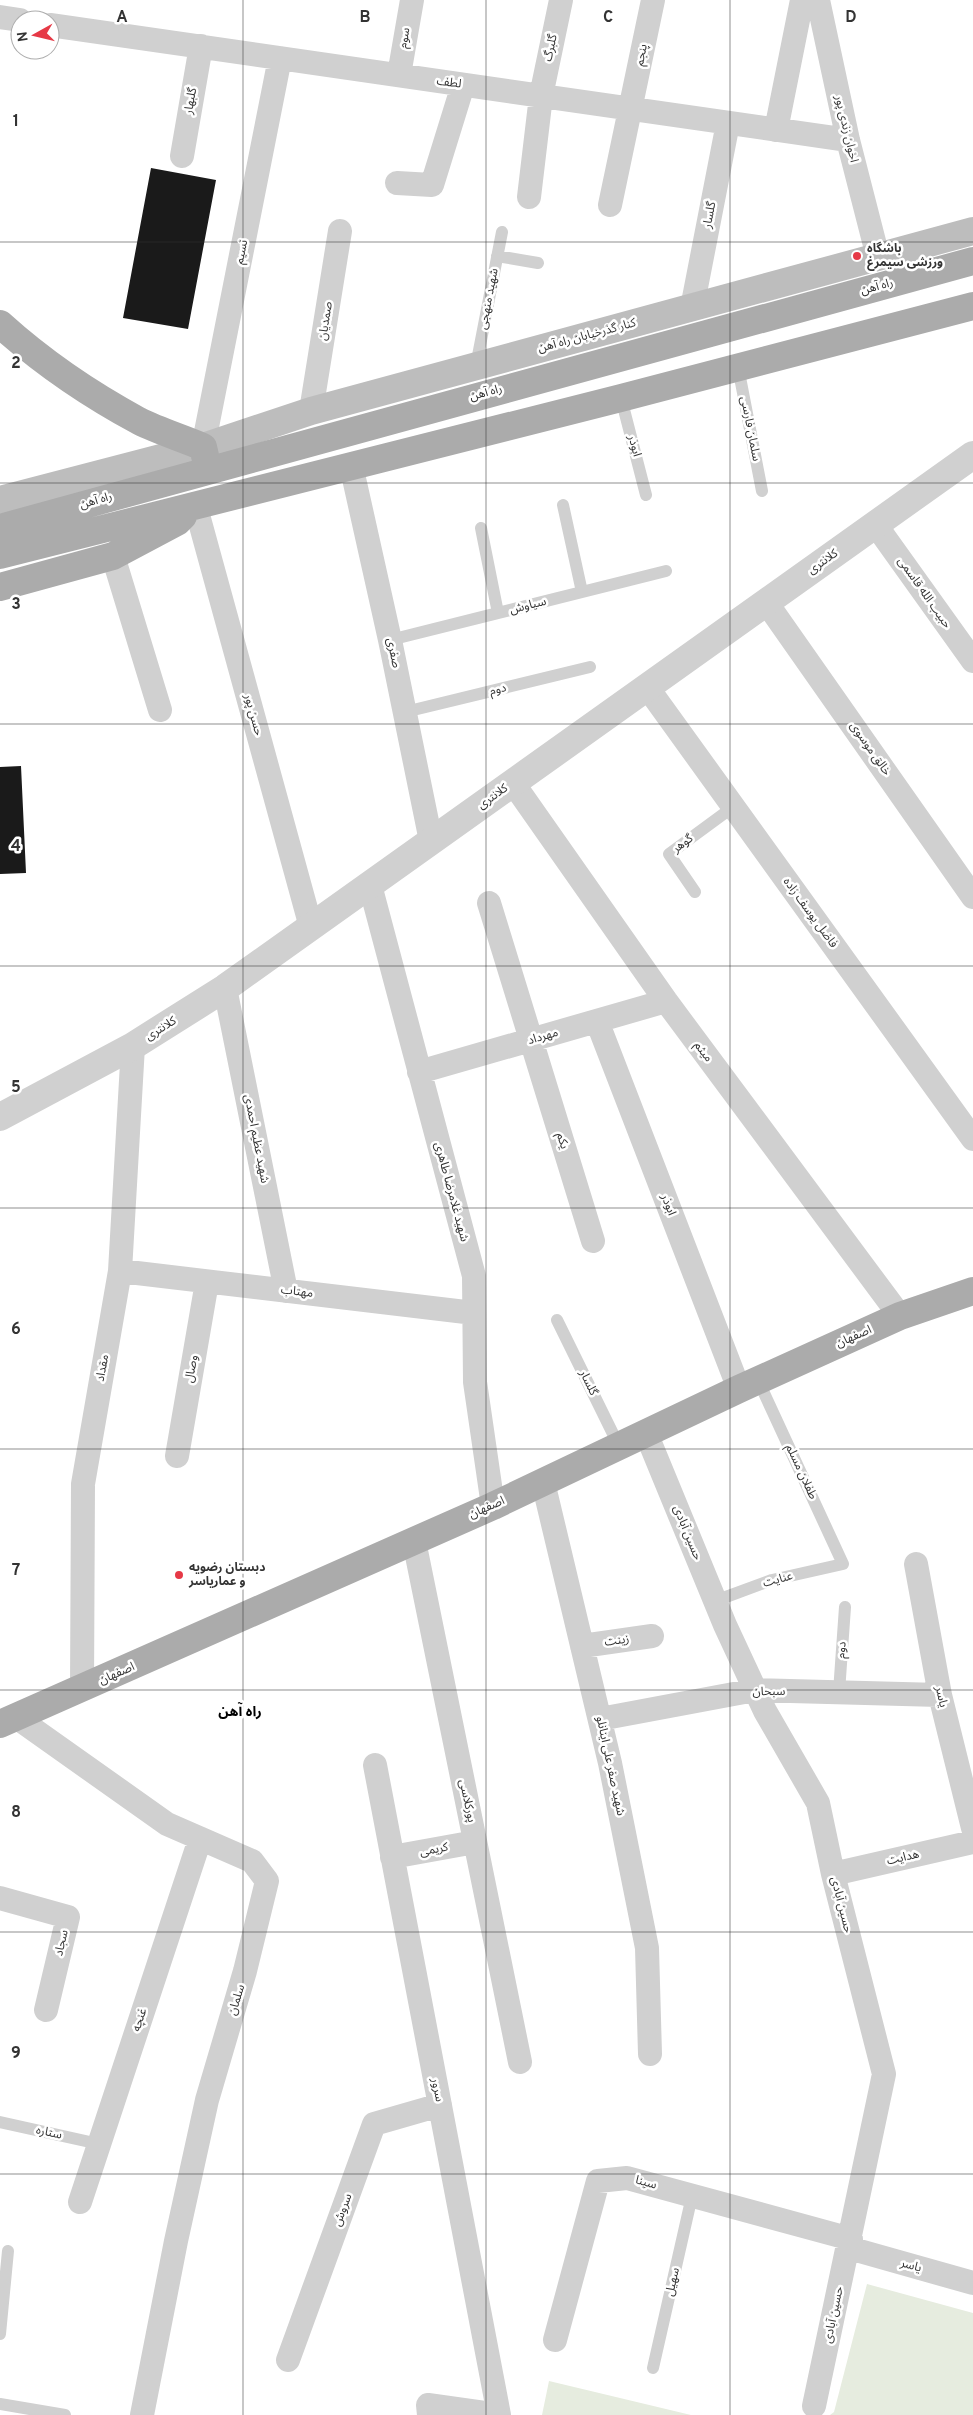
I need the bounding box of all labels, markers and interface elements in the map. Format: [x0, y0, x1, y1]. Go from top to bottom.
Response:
text: A [116, 8, 128, 28]
text: B [359, 8, 371, 28]
text: C [603, 8, 613, 28]
text: D [845, 8, 857, 28]
north arrow [10, 10, 60, 60]
street label: سوم [395, 26, 415, 50]
text: N [14, 30, 33, 43]
street label: گلبرگ [540, 32, 562, 63]
street label: پنجم [632, 43, 652, 67]
street label: لطف [436, 73, 462, 93]
street label: گلبهار [181, 85, 201, 116]
street label: اخوان زندی پور [830, 93, 862, 164]
text: 1 [13, 112, 19, 132]
street label: گلسار [699, 199, 721, 231]
street label: نسیم [232, 238, 252, 266]
place label: باشگاه ورزشی سیمرغ [867, 241, 943, 271]
marker: باشگاه ورزشی سیمرغ [851, 250, 863, 262]
street label: شهید منهجی [475, 267, 503, 331]
street label: راه آهن [859, 275, 895, 299]
street label: صمدیان [315, 300, 337, 342]
street label: کنار گذرخیابان راه آهن [536, 315, 639, 357]
text: 2 [11, 354, 21, 374]
street label: راه آهن [468, 381, 504, 405]
street label: سلمان فارسی [736, 395, 764, 463]
street label: ابوذر [623, 432, 645, 459]
street label: راه آهن [78, 489, 114, 513]
street label: کلانتری [805, 545, 842, 578]
street label: حبیب الله قاسمی [893, 554, 955, 632]
street label: سیاوش [508, 594, 548, 618]
text: 3 [11, 595, 21, 615]
street label: صفری [382, 636, 404, 670]
street label: دوم [488, 680, 508, 700]
street label: حسن پور [240, 691, 266, 738]
street label: خالق موسوی [846, 719, 894, 779]
street label: کلانتری [475, 780, 512, 813]
street label: گوهر [669, 830, 698, 858]
text: 4 [11, 837, 21, 857]
street label: فاضل یوسف زاده [779, 875, 841, 951]
street label: کلانتری [142, 1013, 180, 1045]
street label: مهرداد [526, 1025, 560, 1049]
street label: میثم [690, 1038, 716, 1066]
text: 5 [11, 1078, 21, 1098]
street label: شهید عظیم احمدی [240, 1093, 272, 1185]
street label: یکم [552, 1131, 572, 1151]
street label: شهید غلامرضا طاهری [430, 1140, 472, 1244]
street label: ابوذر [656, 1191, 679, 1218]
street label: مهتاب [280, 1282, 314, 1302]
text: 6 [11, 1320, 21, 1340]
street label: اصفهان [834, 1322, 874, 1352]
street label: مقداد [93, 1353, 113, 1383]
street label: وصال [182, 1354, 202, 1384]
street label: گلسار [575, 1367, 601, 1399]
street label: طفلان مسلم [781, 1442, 821, 1502]
street label: اصفهان [467, 1493, 507, 1523]
street label: حسین آبادی [669, 1503, 705, 1563]
place label: دبستان رضویه و عماریاسر [188, 1560, 265, 1590]
text: 7 [12, 1561, 20, 1581]
street label: عنایت [761, 1568, 795, 1592]
marker: دبستان رضویه و عماریاسر [173, 1569, 185, 1581]
street label: زینت [604, 1631, 630, 1651]
street label: دوم [833, 1641, 851, 1659]
street label: اصفهان [97, 1659, 137, 1689]
street label: سبحان [752, 1684, 786, 1700]
street label: یاسر [931, 1684, 951, 1709]
district label: راه آهن [218, 1702, 262, 1721]
street label: شهید صفر علی اینانلو [592, 1715, 628, 1817]
street label: پورکلاسی [455, 1778, 479, 1824]
text: 8 [11, 1803, 21, 1823]
street label: کریمی [418, 1839, 451, 1861]
street label: هدایت [885, 1846, 921, 1869]
street label: حسین آبادی [826, 1875, 856, 1935]
street label: سجاد [51, 1928, 73, 1958]
street label: سلمان [225, 1983, 249, 2017]
street label: غنچه [129, 2006, 151, 2034]
text: 9 [11, 2044, 21, 2064]
street label: سرور [427, 2076, 447, 2103]
street label: ستاره [35, 2122, 63, 2144]
street label: سینا [634, 2172, 658, 2194]
street label: سروش [330, 2191, 356, 2229]
street label: یاسر [898, 2255, 923, 2277]
street label: سهیل [662, 2266, 684, 2298]
street label: حسین آبادی [820, 2285, 848, 2345]

